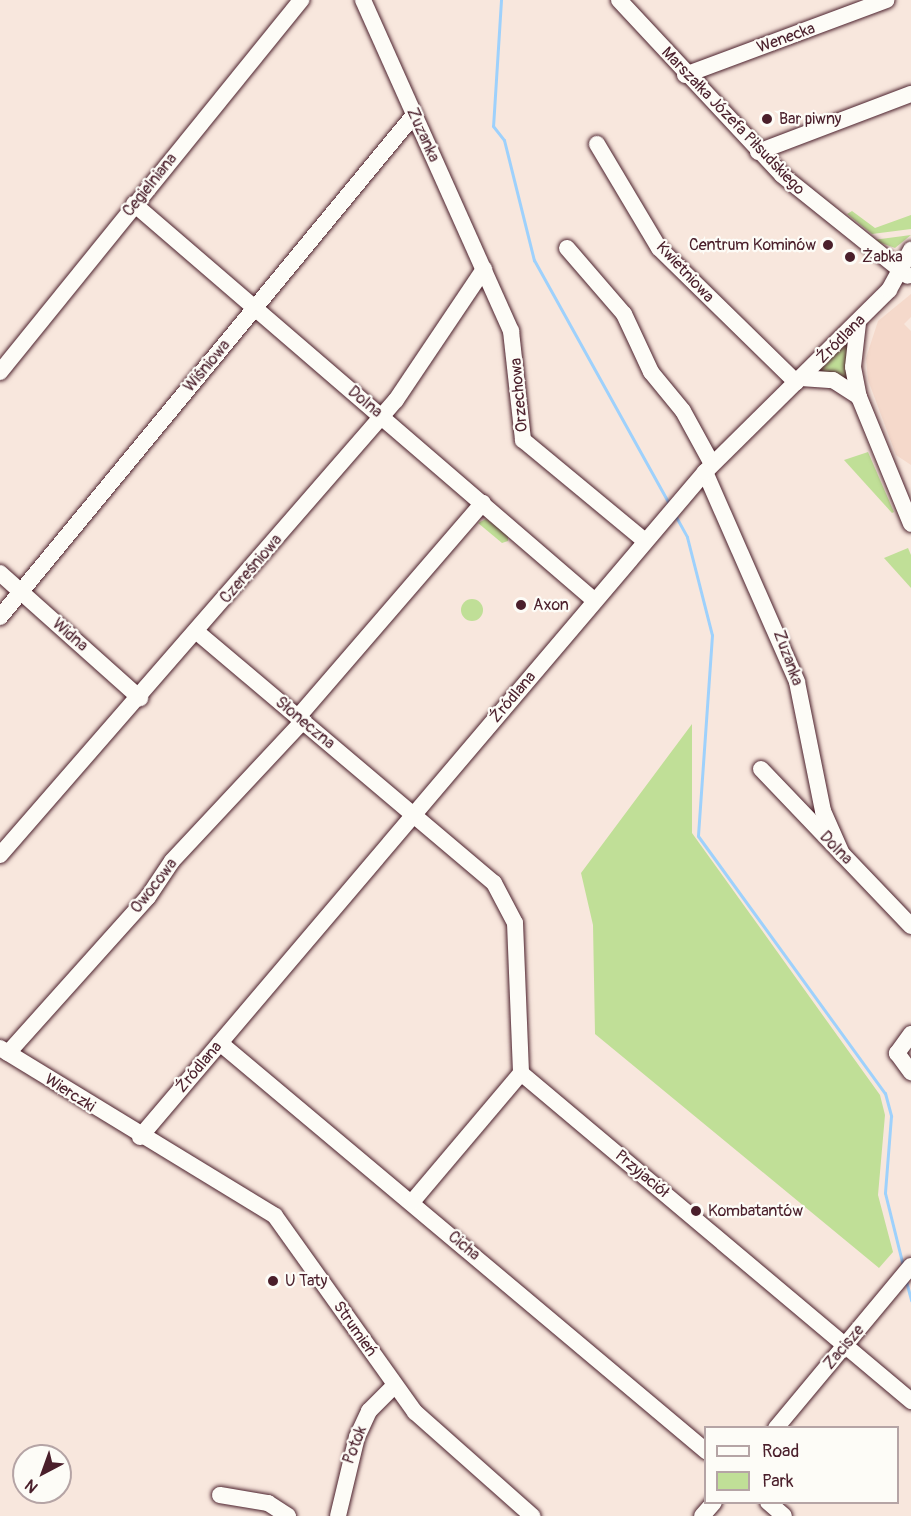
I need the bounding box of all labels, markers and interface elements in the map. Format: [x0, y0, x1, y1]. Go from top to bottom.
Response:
street label: Wenecka [754, 19, 818, 57]
street label: Marszałka Józefa Piłsudskiego [657, 43, 809, 199]
street label: Zuzanka [403, 105, 443, 165]
place label: Bar piwny [779, 109, 841, 129]
marker: Bar piwny [760, 112, 774, 126]
street label: Cegielniana [119, 150, 181, 220]
place label: Centrum Kominów [689, 235, 816, 255]
street label: Kwietniowa [652, 238, 718, 306]
marker: Centrum Kominów [821, 238, 835, 252]
place label: Żabka [862, 247, 903, 267]
marker: Żabka [843, 250, 857, 264]
street label: Źródlana [813, 311, 869, 367]
street label: Wiśniowa [180, 336, 234, 396]
street label: Orzechowa [506, 357, 532, 433]
street label: Dolna [344, 382, 386, 422]
street label: Czereśniowa [216, 531, 286, 607]
place label: Axon [533, 595, 569, 615]
marker: Axon [514, 598, 528, 612]
street label: Widna [48, 614, 92, 656]
street label: Zuzanka [769, 628, 807, 688]
street label: Źródlana [486, 667, 540, 727]
street label: Słoneczna [271, 693, 339, 753]
street label: Dolna [816, 827, 856, 869]
street label: Owocowa [127, 855, 181, 917]
street label: Źródlana [172, 1037, 226, 1097]
street label: Wierczki [41, 1070, 99, 1116]
street label: Przyjaciół [611, 1146, 673, 1202]
place label: Kombatantów [708, 1201, 803, 1221]
marker: Kombatantów [689, 1204, 703, 1218]
street label: Cicha [444, 1227, 484, 1265]
place label: U Taty [285, 1271, 327, 1291]
marker: U Taty [266, 1274, 280, 1288]
street label: Strumień [329, 1298, 381, 1360]
street label: Zacisze [820, 1321, 868, 1373]
street label: Potok [339, 1423, 371, 1467]
legend [704, 1426, 899, 1504]
text: Road [762, 1440, 799, 1463]
north arrow [12, 1444, 72, 1504]
text: Park [762, 1470, 794, 1493]
text: N [21, 1475, 42, 1497]

